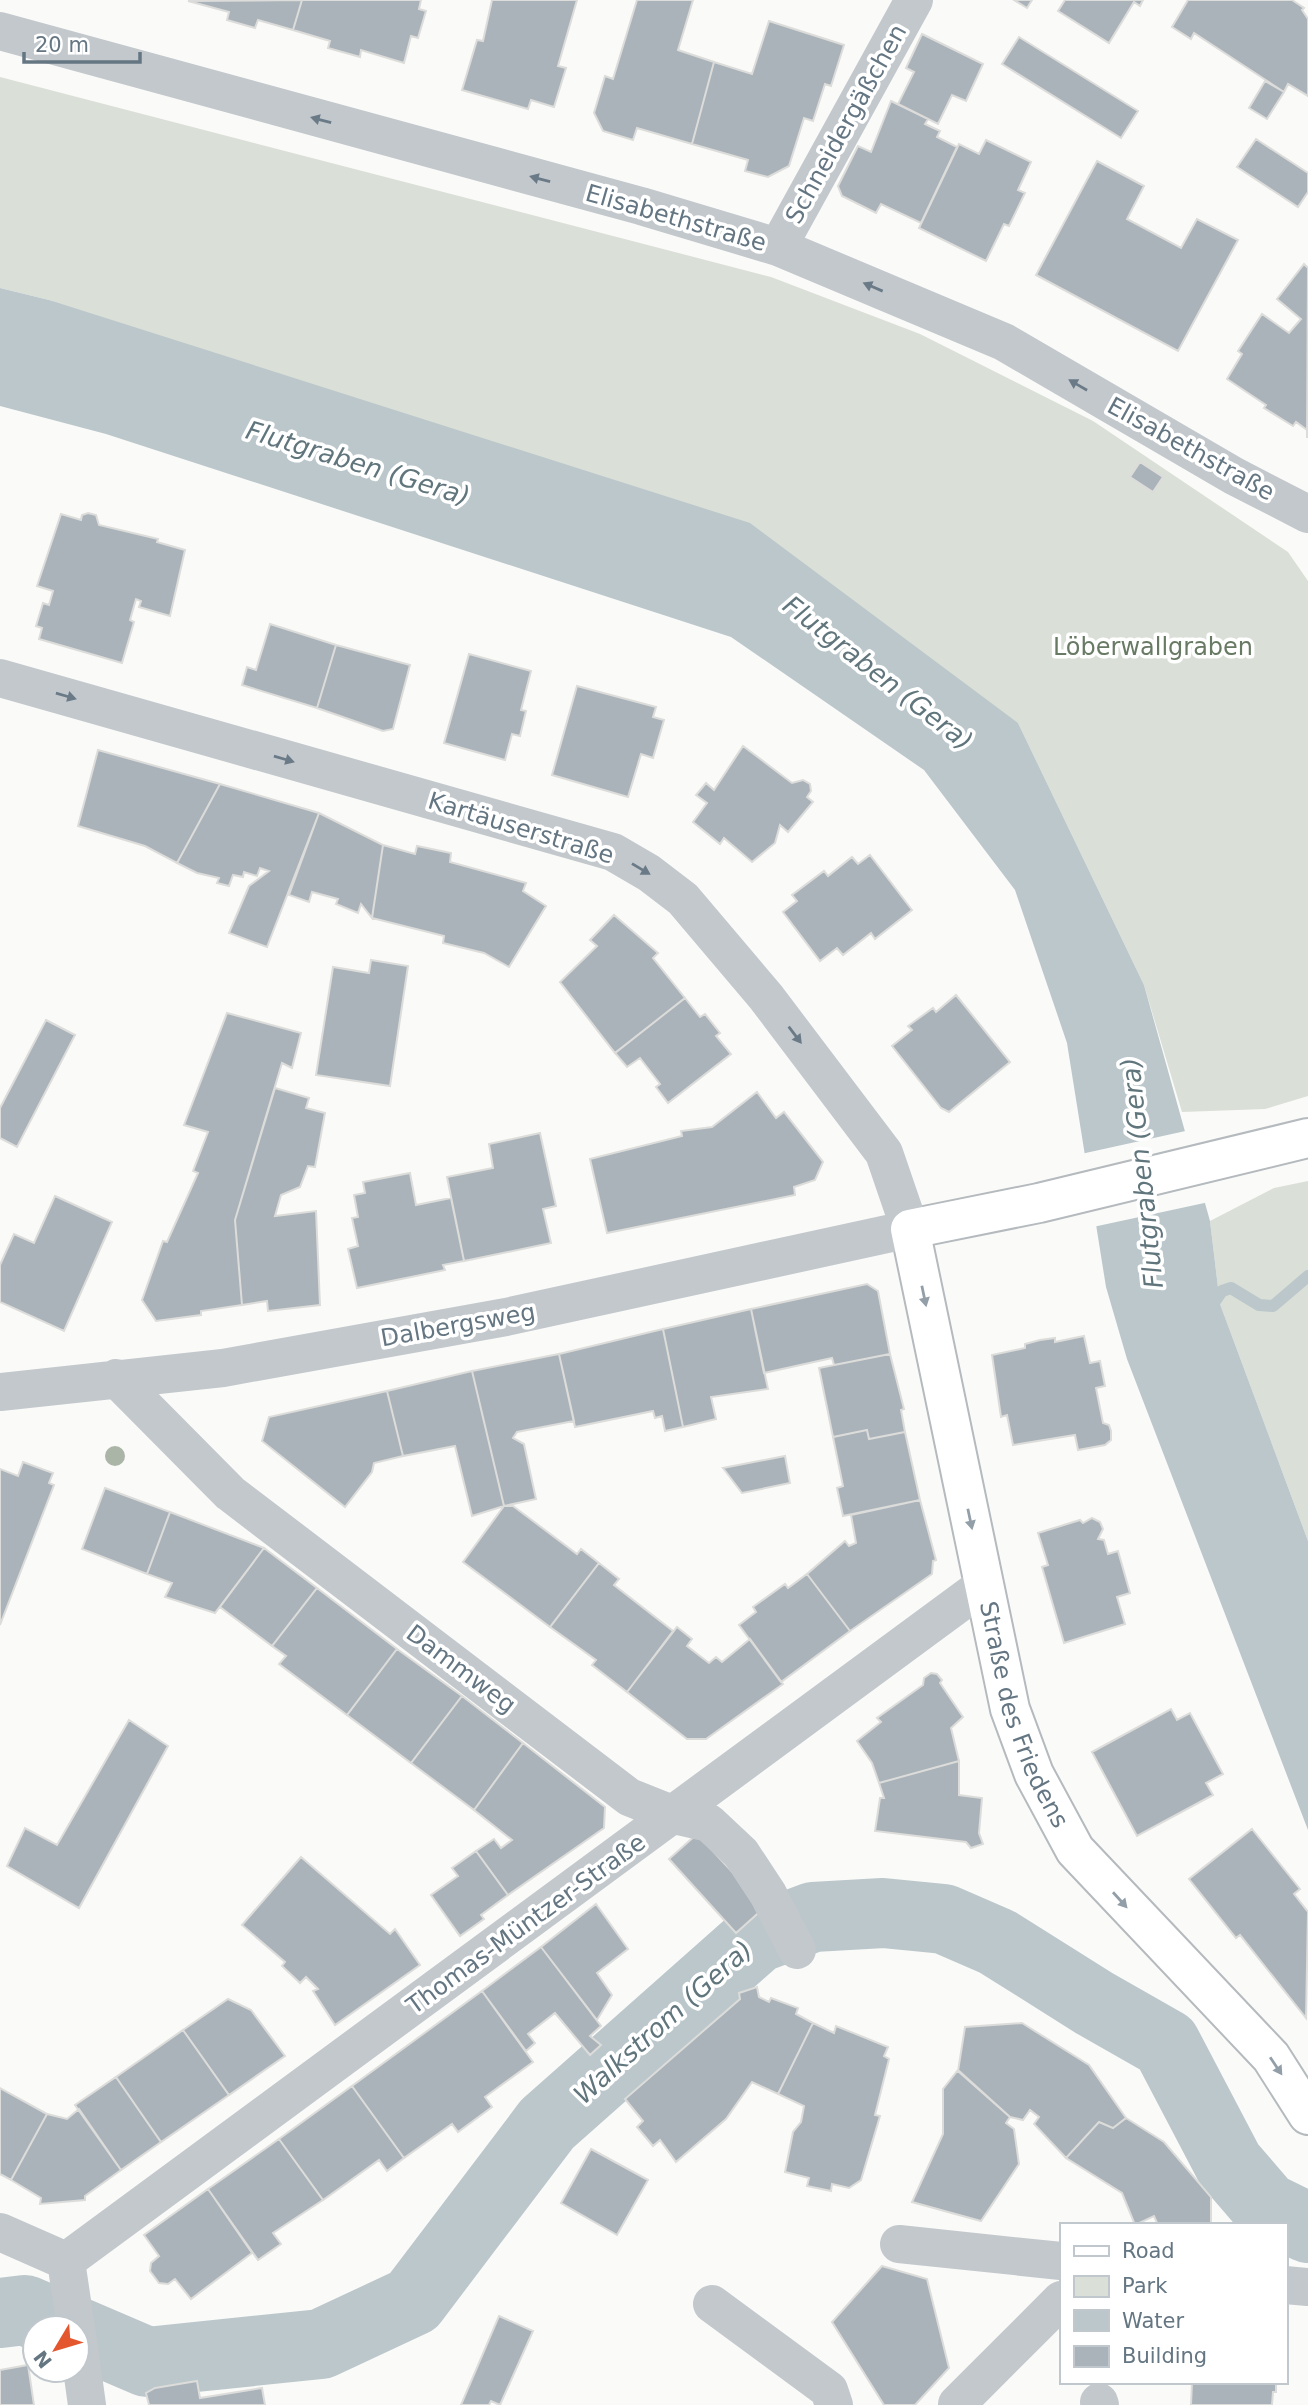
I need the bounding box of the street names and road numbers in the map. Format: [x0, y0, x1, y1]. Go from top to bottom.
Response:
street label: Schneidergäßchen [780, 20, 912, 228]
street label: Elisabethstraße [582, 179, 770, 257]
street label: Elisabethstraße [1103, 391, 1279, 507]
street label: Kartäuserstraße [425, 786, 617, 870]
street label: Dalbergsweg [378, 1298, 538, 1352]
street label: Straße des Friedens [974, 1599, 1074, 1833]
street label: Dammweg [401, 1619, 521, 1719]
street label: Thomas-Müntzer-Straße [401, 1828, 651, 2020]

